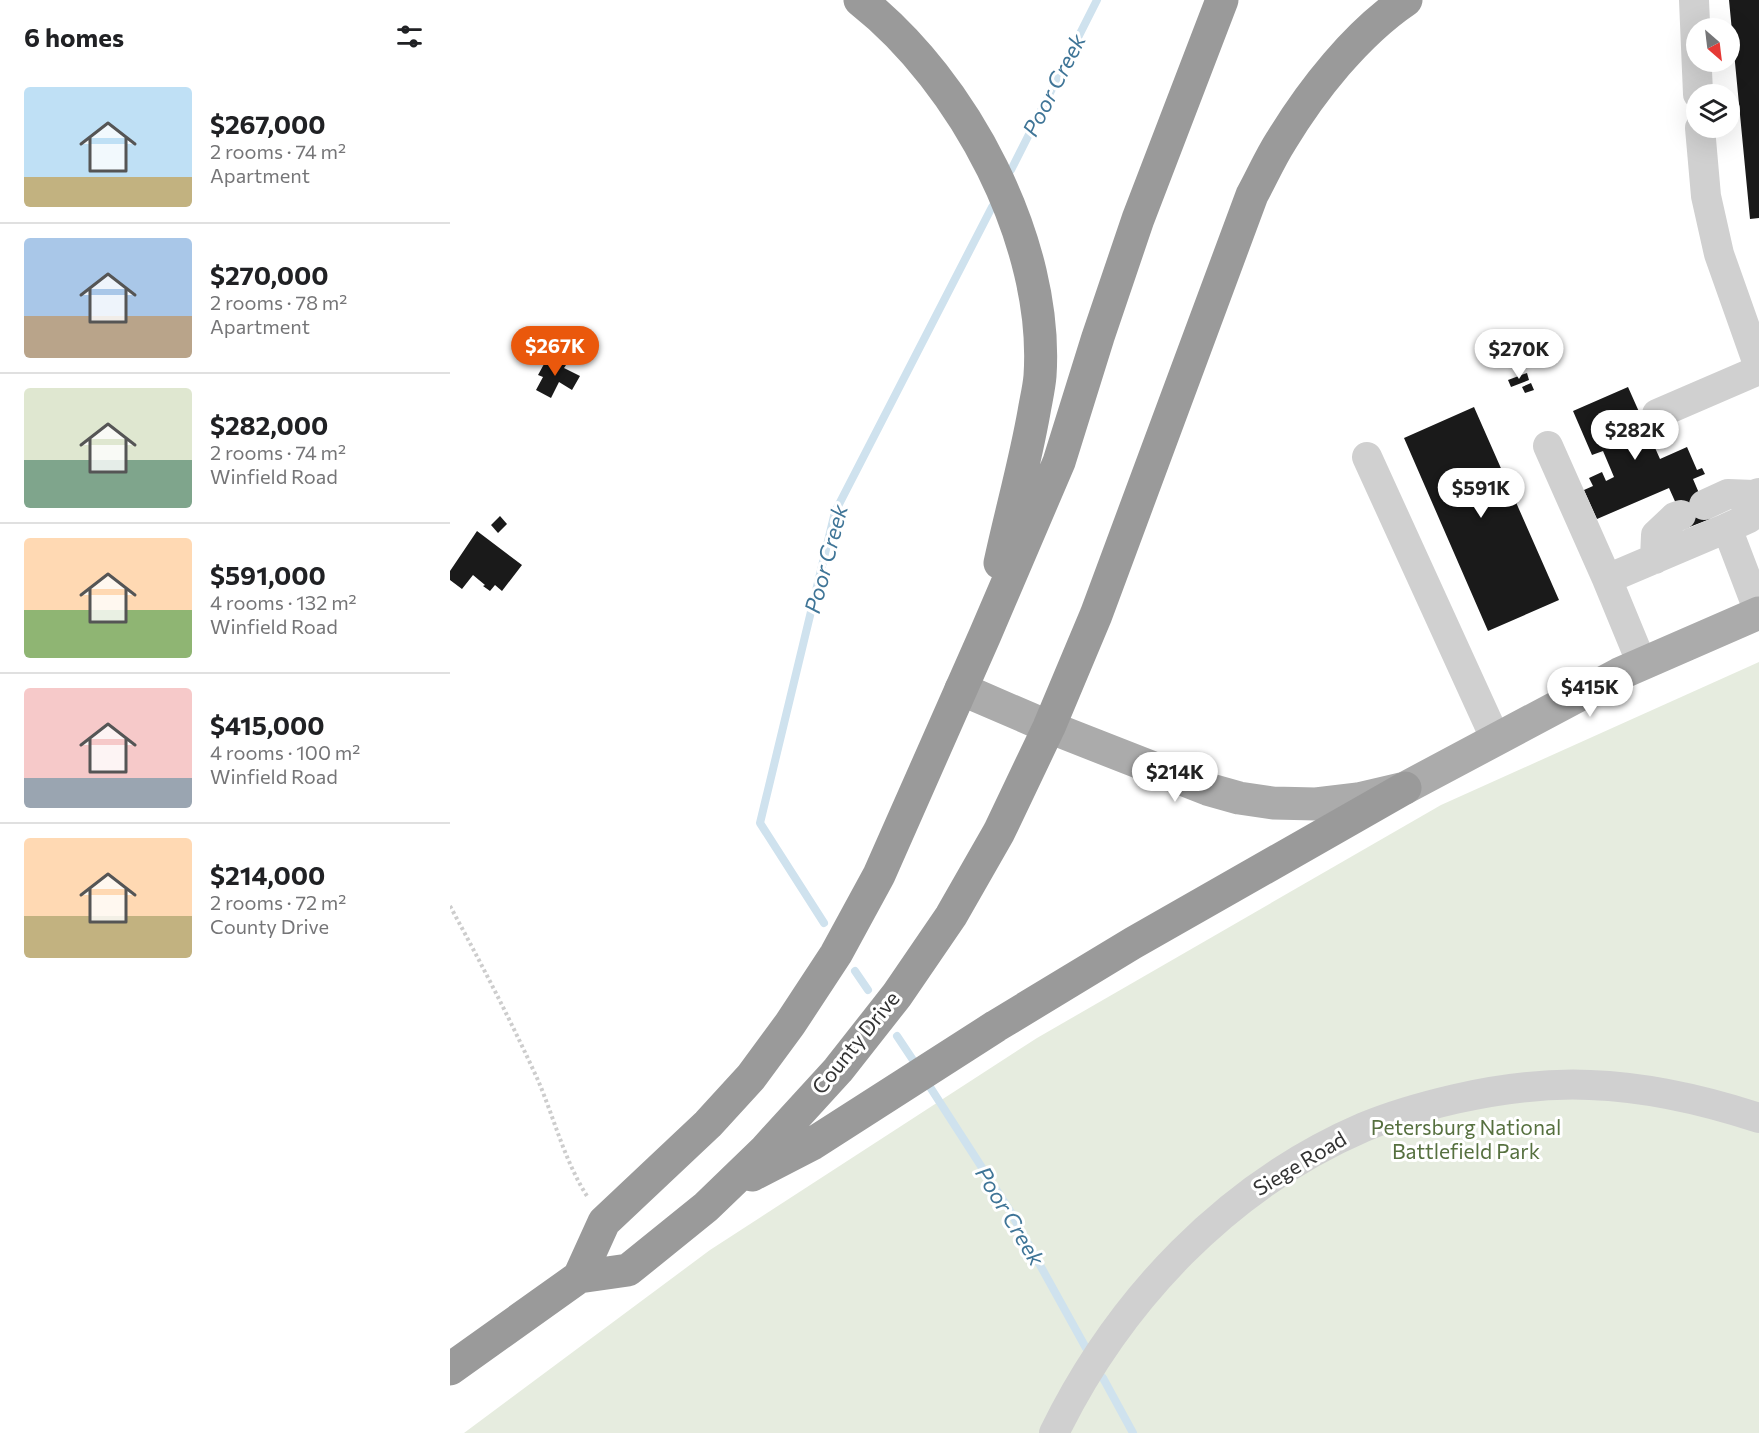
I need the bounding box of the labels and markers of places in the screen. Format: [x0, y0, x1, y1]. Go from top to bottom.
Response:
pin: $267K [513, 326, 597, 377]
pin: $270K [1477, 329, 1561, 380]
pin: $282K [1593, 410, 1677, 461]
pin: $591K [1439, 468, 1523, 519]
pin: $415K [1548, 667, 1632, 718]
pin: $214K [1133, 752, 1217, 803]

